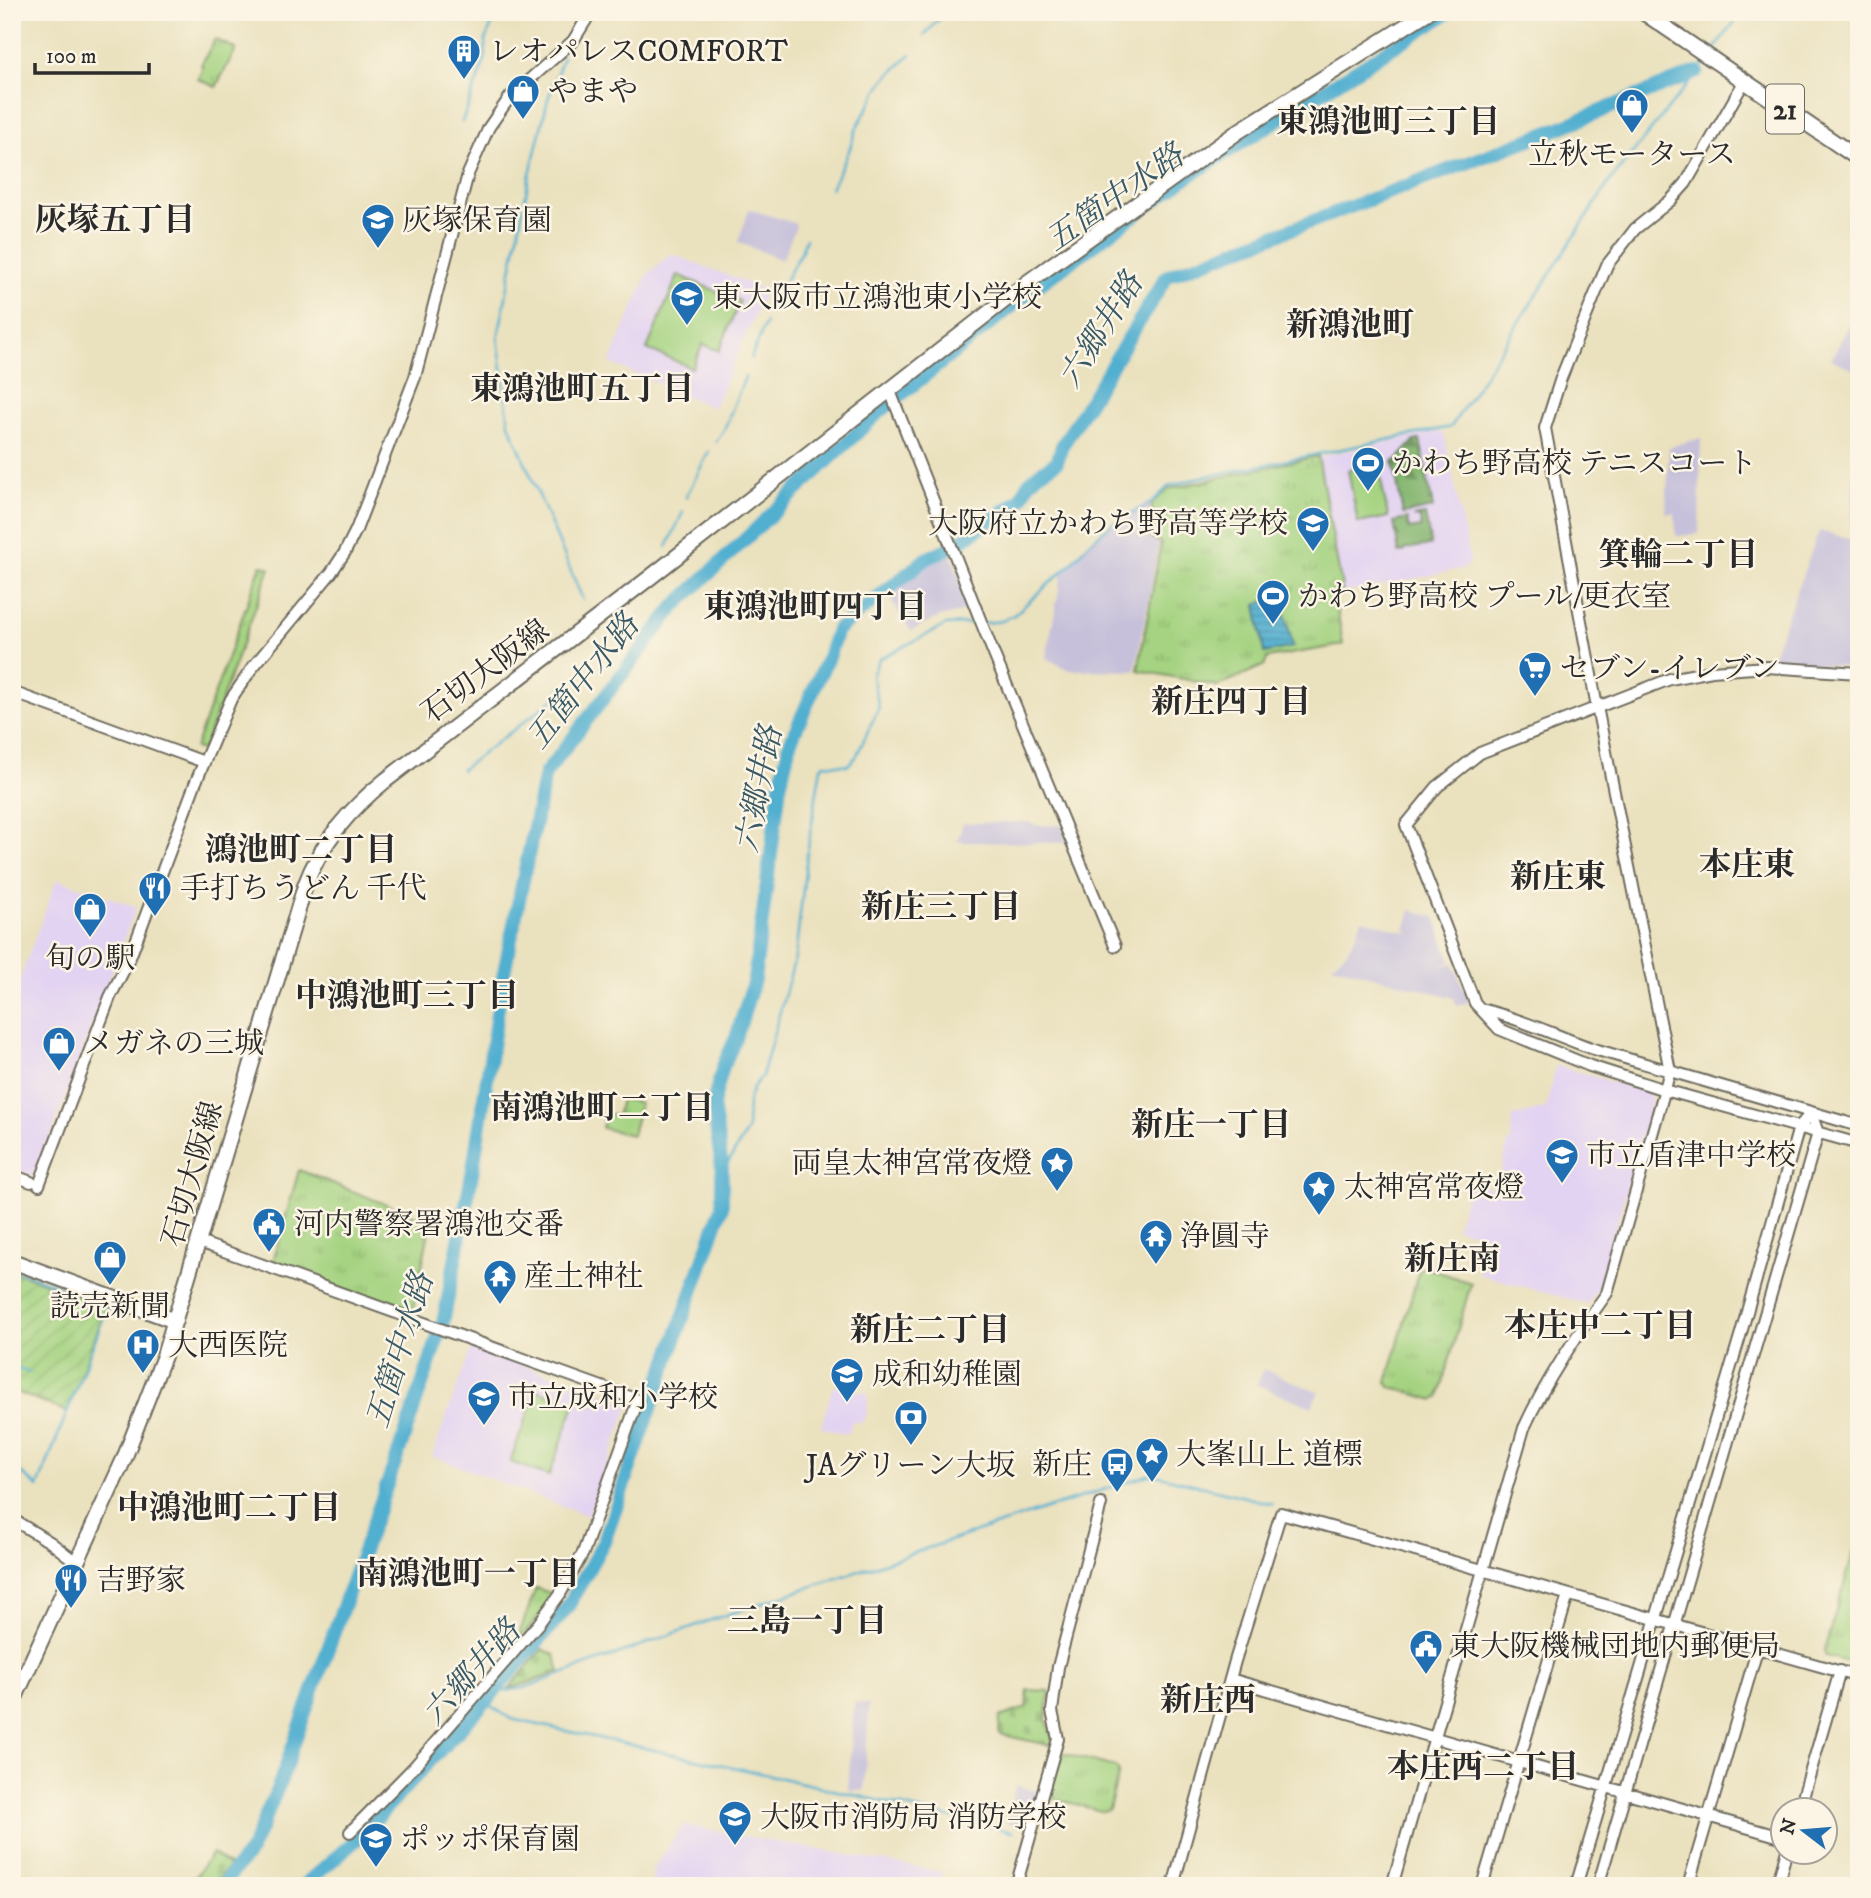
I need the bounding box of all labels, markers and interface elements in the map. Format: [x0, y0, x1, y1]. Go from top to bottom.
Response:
scale bar [35, 32, 149, 76]
building icon: レオパレスCOMFORT [445, 32, 483, 81]
place label: レオパレスCOMFORT [489, 34, 788, 71]
text: 100 m [46, 44, 97, 70]
shop icon: やまや [504, 72, 542, 121]
place label: やまや [548, 74, 638, 111]
road number: 21 [1766, 84, 1804, 134]
shop icon: 立秋モータース [1613, 86, 1651, 135]
district label: 東鴻池町三丁目 [1276, 103, 1500, 143]
water label: 五箇中水路 [1038, 135, 1194, 261]
place label: 立秋モータース [1528, 137, 1736, 174]
district label: 灰塚五丁目 [35, 201, 195, 241]
school or university icon: 灰塚保育園 [359, 201, 397, 250]
place label: 灰塚保育園 [402, 203, 552, 240]
water label: 六郷井路 [1051, 264, 1154, 396]
school or university icon: 東大阪市立鴻池東小学校 [668, 278, 706, 327]
place label: 東大阪市立鴻池東小学校 [712, 280, 1042, 317]
district label: 新鴻池町 [1286, 306, 1414, 346]
district label: 東鴻池町五丁目 [470, 370, 694, 410]
sports icon: かわち野高校 テニスコート [1349, 444, 1387, 493]
place label: かわち野高校 テニスコート [1392, 446, 1757, 483]
school or university icon: 大阪府立かわち野高等学校 [1294, 504, 1332, 553]
place label: 大阪府立かわち野高等学校 [928, 506, 1288, 543]
district label: 箕輪二丁目 [1598, 536, 1758, 576]
sports icon: かわち野高校 プール/更衣室 [1254, 577, 1292, 626]
place label: かわち野高校 プール/更衣室 [1298, 579, 1671, 616]
district label: 東鴻池町四丁目 [703, 588, 927, 628]
water label: 五箇中水路 [519, 605, 650, 758]
street label: 石切大阪線 [415, 612, 557, 732]
supermarket icon: セブン-イレブン [1516, 649, 1554, 698]
place label: セブン-イレブン [1560, 651, 1780, 688]
district label: 新庄四丁目 [1151, 683, 1311, 723]
water label: 六郷井路 [728, 721, 792, 856]
district label: 鴻池町二丁目 [205, 831, 397, 871]
district label: 本庄東 [1699, 846, 1795, 886]
district label: 新庄東 [1510, 858, 1606, 898]
restaurant icon: 手打ちうどん 千代 [136, 869, 174, 918]
place label: 手打ちうどん 千代 [180, 871, 426, 908]
district label: 新庄三丁目 [861, 888, 1021, 928]
shop icon: 旬の駅 [71, 890, 109, 939]
place label: 旬の駅 [45, 941, 135, 978]
district label: 中鴻池町三丁目 [295, 977, 519, 1017]
shop icon: メガネの三城 [40, 1024, 78, 1073]
place label: メガネの三城 [84, 1026, 264, 1063]
district label: 南鴻池町二丁目 [490, 1089, 714, 1129]
street label: 石切大阪線 [155, 1097, 232, 1252]
district label: 新庄一丁目 [1131, 1106, 1291, 1146]
school or university icon: 市立盾津中学校 [1543, 1136, 1581, 1185]
place label: 市立盾津中学校 [1586, 1138, 1796, 1175]
place icon: 両皇太神宮常夜燈 [1038, 1144, 1076, 1193]
place label: 両皇太神宮常夜燈 [792, 1146, 1032, 1183]
place icon: 太神宮常夜燈 [1300, 1168, 1338, 1217]
place label: 太神宮常夜燈 [1344, 1170, 1524, 1207]
public building icon: 河内警察署鴻池交番 [250, 1205, 288, 1254]
place label: 河内警察署鴻池交番 [294, 1207, 564, 1244]
temple icon: 浄圓寺 [1137, 1217, 1175, 1266]
place label: 浄圓寺 [1180, 1219, 1270, 1256]
shop icon: 読売新聞 [91, 1238, 129, 1287]
district label: 新庄南 [1404, 1240, 1500, 1280]
temple icon: 産土神社 [481, 1257, 519, 1306]
place label: 産土神社 [524, 1259, 644, 1296]
water label: 五箇中水路 [358, 1266, 444, 1433]
place label: 読売新聞 [50, 1289, 170, 1326]
district label: 本庄中二丁目 [1504, 1307, 1696, 1347]
district label: 新庄二丁目 [850, 1311, 1010, 1351]
hospital icon: 大西医院 [124, 1326, 162, 1375]
place label: 大西医院 [168, 1328, 288, 1365]
school or university icon: 成和幼稚園 [828, 1355, 866, 1404]
place label: 成和幼稚園 [872, 1357, 1022, 1394]
school or university icon: 市立成和小学校 [465, 1378, 503, 1427]
place label: 市立成和小学校 [508, 1380, 718, 1417]
bank icon: JAグリーン大坂 [892, 1398, 930, 1447]
place icon: 大峯山上 道標 [1133, 1435, 1171, 1484]
place label: 大峯山上 道標 [1176, 1437, 1362, 1474]
bus stop icon: 新庄 [1098, 1445, 1136, 1494]
place label: 新庄 [1032, 1447, 1092, 1484]
place label: JAグリーン大坂 [803, 1448, 1016, 1485]
district label: 中鴻池町二丁目 [117, 1489, 341, 1529]
district label: 南鴻池町一丁目 [356, 1555, 580, 1595]
restaurant icon: 吉野家 [52, 1561, 90, 1610]
place label: 吉野家 [96, 1563, 186, 1600]
district label: 三島一丁目 [727, 1602, 887, 1642]
water label: 六郷井路 [415, 1611, 532, 1734]
public building icon: 東大阪機械団地内郵便局 [1407, 1627, 1445, 1676]
place label: 東大阪機械団地内郵便局 [1450, 1629, 1780, 1666]
district label: 新庄西 [1160, 1681, 1256, 1721]
district label: 本庄西二丁目 [1387, 1748, 1579, 1788]
north arrow [1770, 1797, 1840, 1867]
school or university icon: 大阪市消防局 消防学校 [716, 1798, 754, 1847]
place label: 大阪市消防局 消防学校 [760, 1800, 1066, 1837]
text: N [1776, 1816, 1802, 1837]
school or university icon: ポッポ保育園 [357, 1820, 395, 1869]
place label: ポッポ保育園 [400, 1822, 580, 1859]

